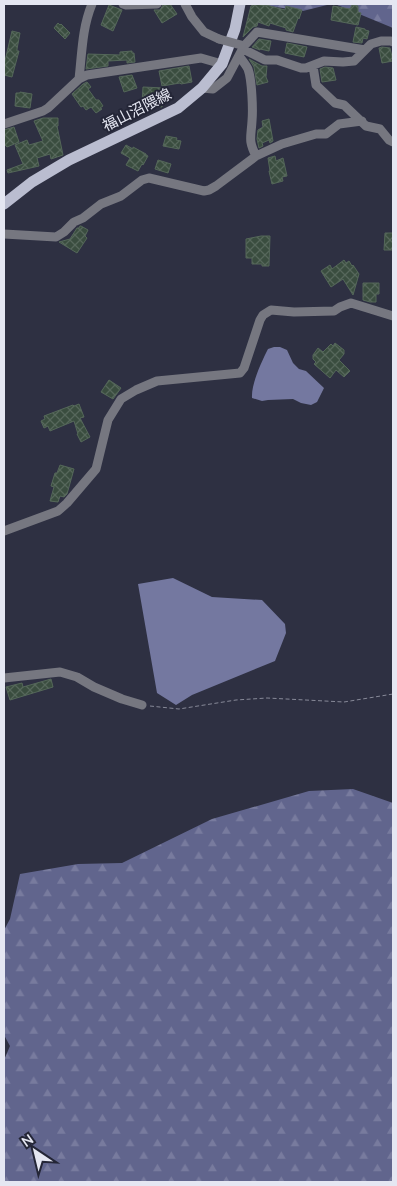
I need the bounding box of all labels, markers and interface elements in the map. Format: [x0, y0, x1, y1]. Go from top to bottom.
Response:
street label: 福山沼隈線 [99, 84, 175, 136]
north arrow [10, 1126, 60, 1176]
text: N [18, 1130, 38, 1152]

